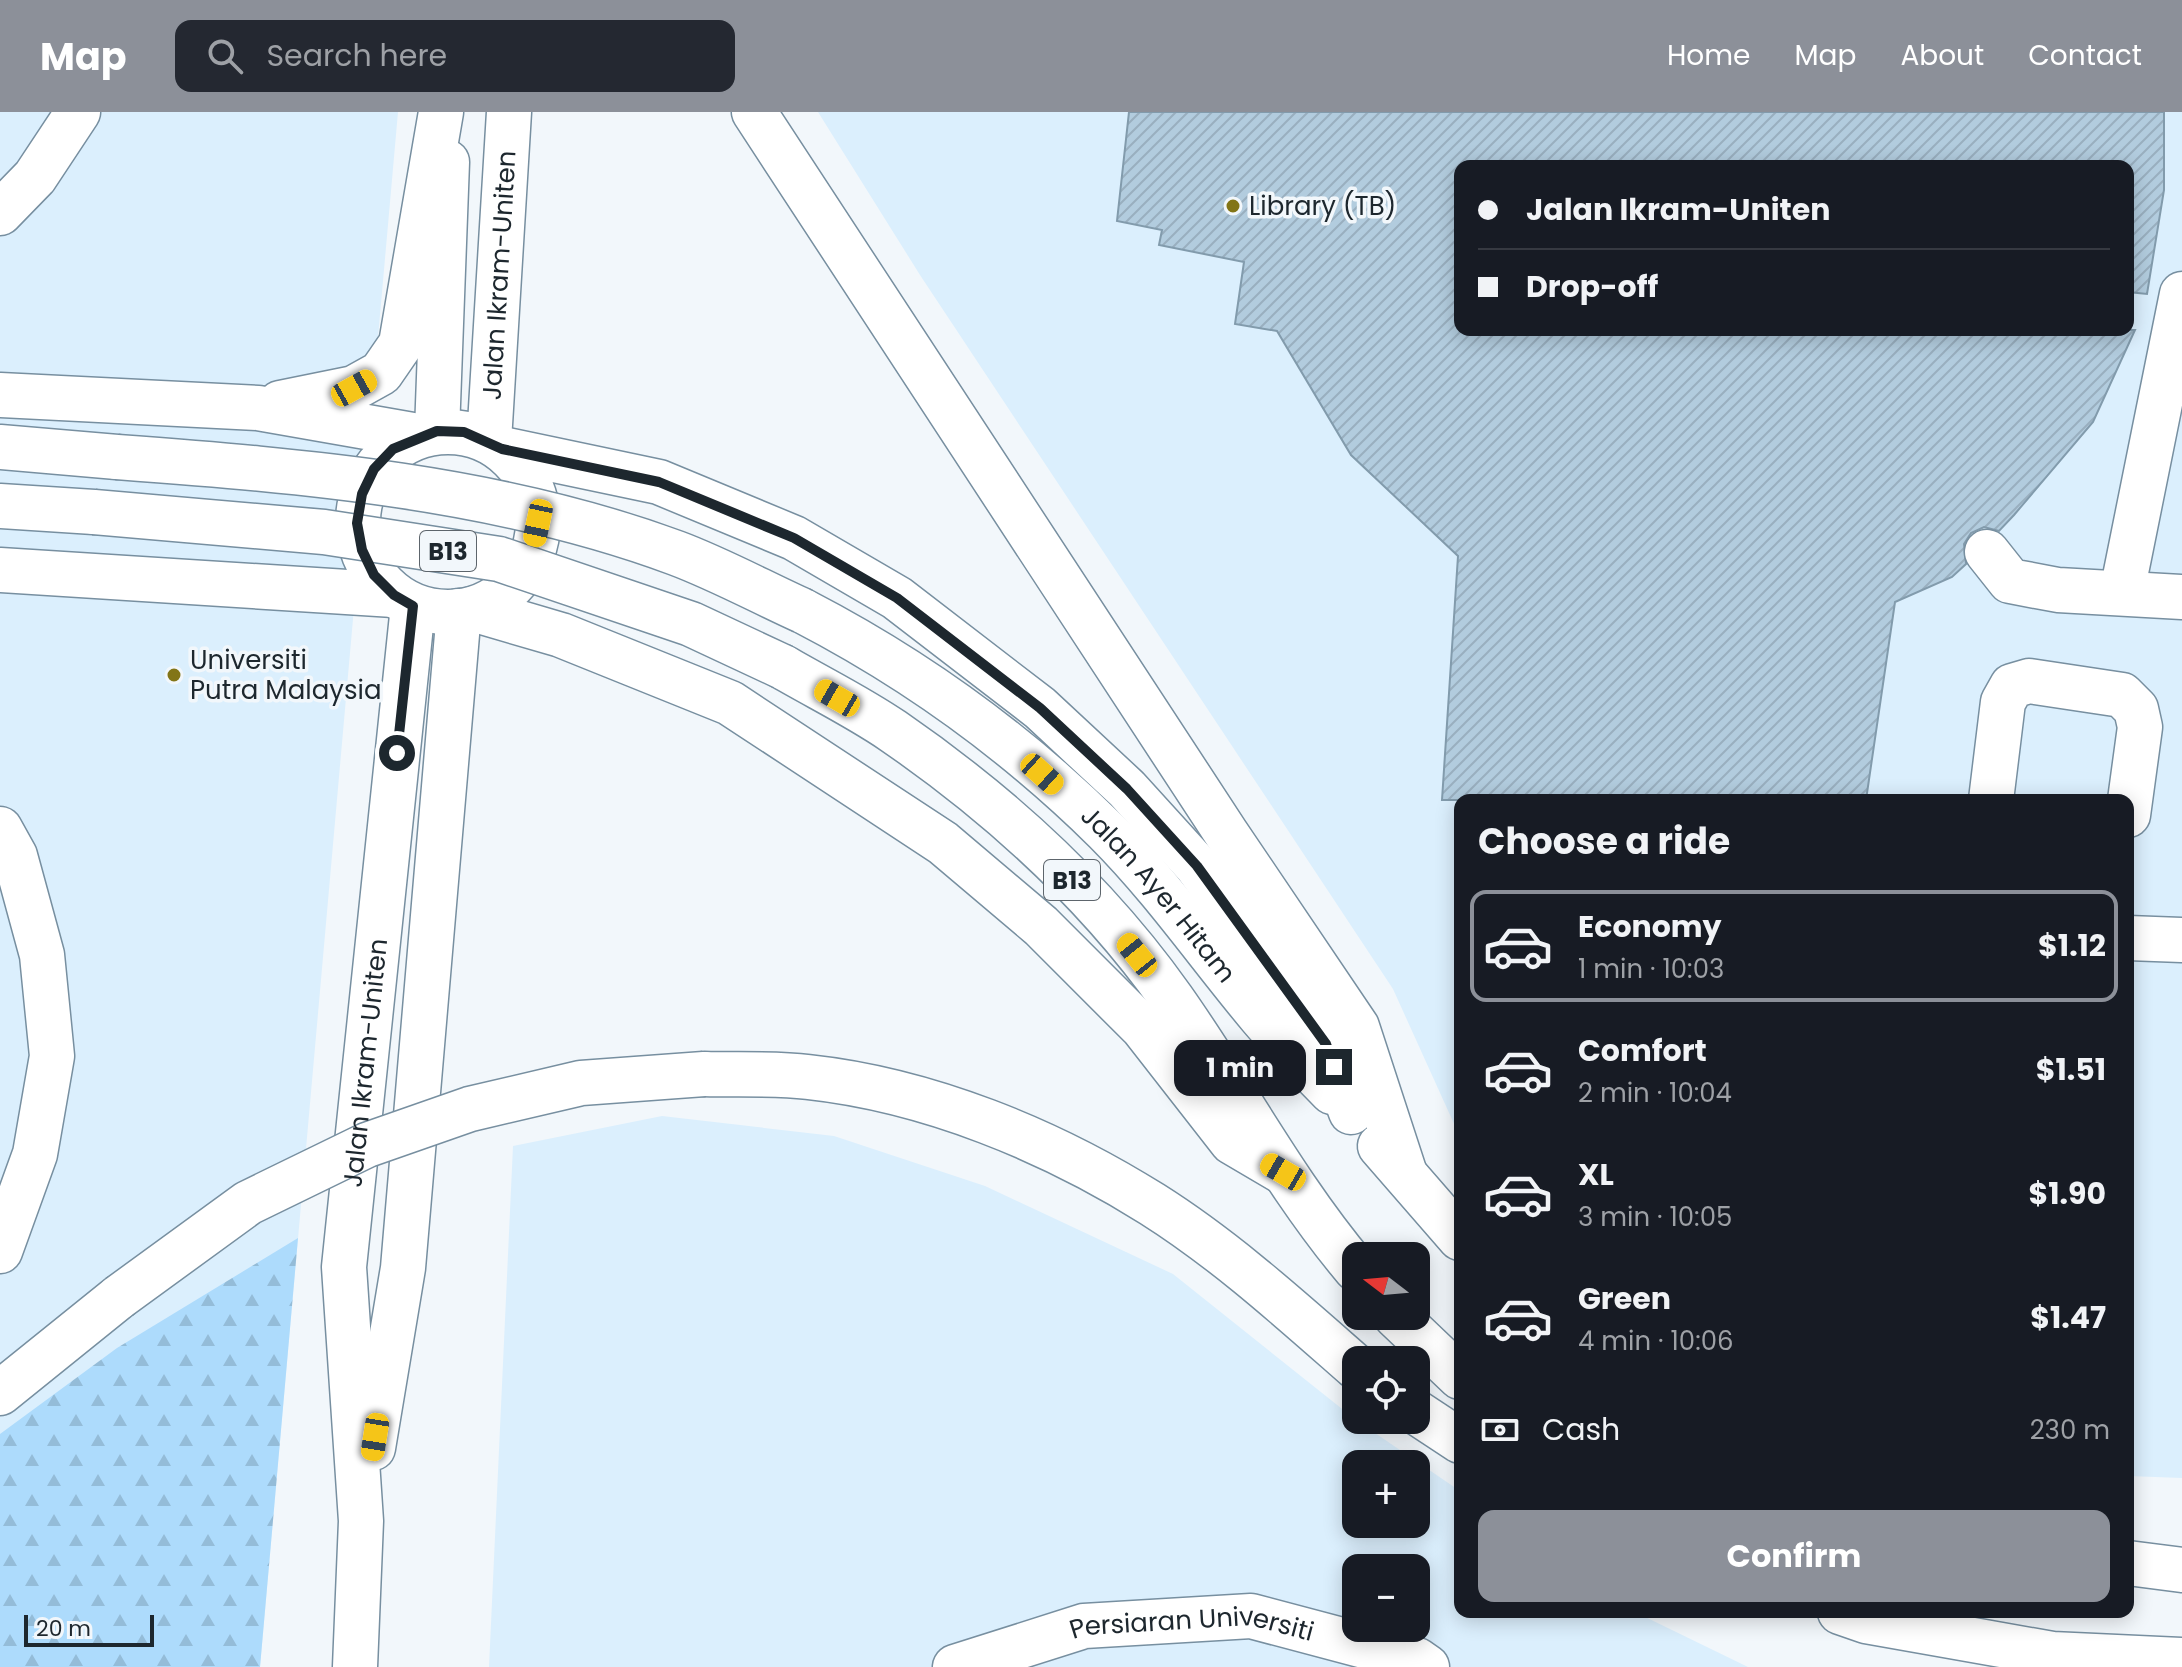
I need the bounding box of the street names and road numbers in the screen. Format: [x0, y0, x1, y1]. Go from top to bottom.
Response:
street label: Jalan Ikram-Uniten [474, 149, 525, 401]
road number: B13 [420, 531, 476, 571]
street label: Jalan Ayer Hitam [1073, 798, 1244, 990]
road number: B13 [1044, 860, 1100, 900]
street label: Jalan Ikram-Uniten [334, 937, 396, 1189]
street label: Persiaran Universiti [1065, 1598, 1318, 1650]

